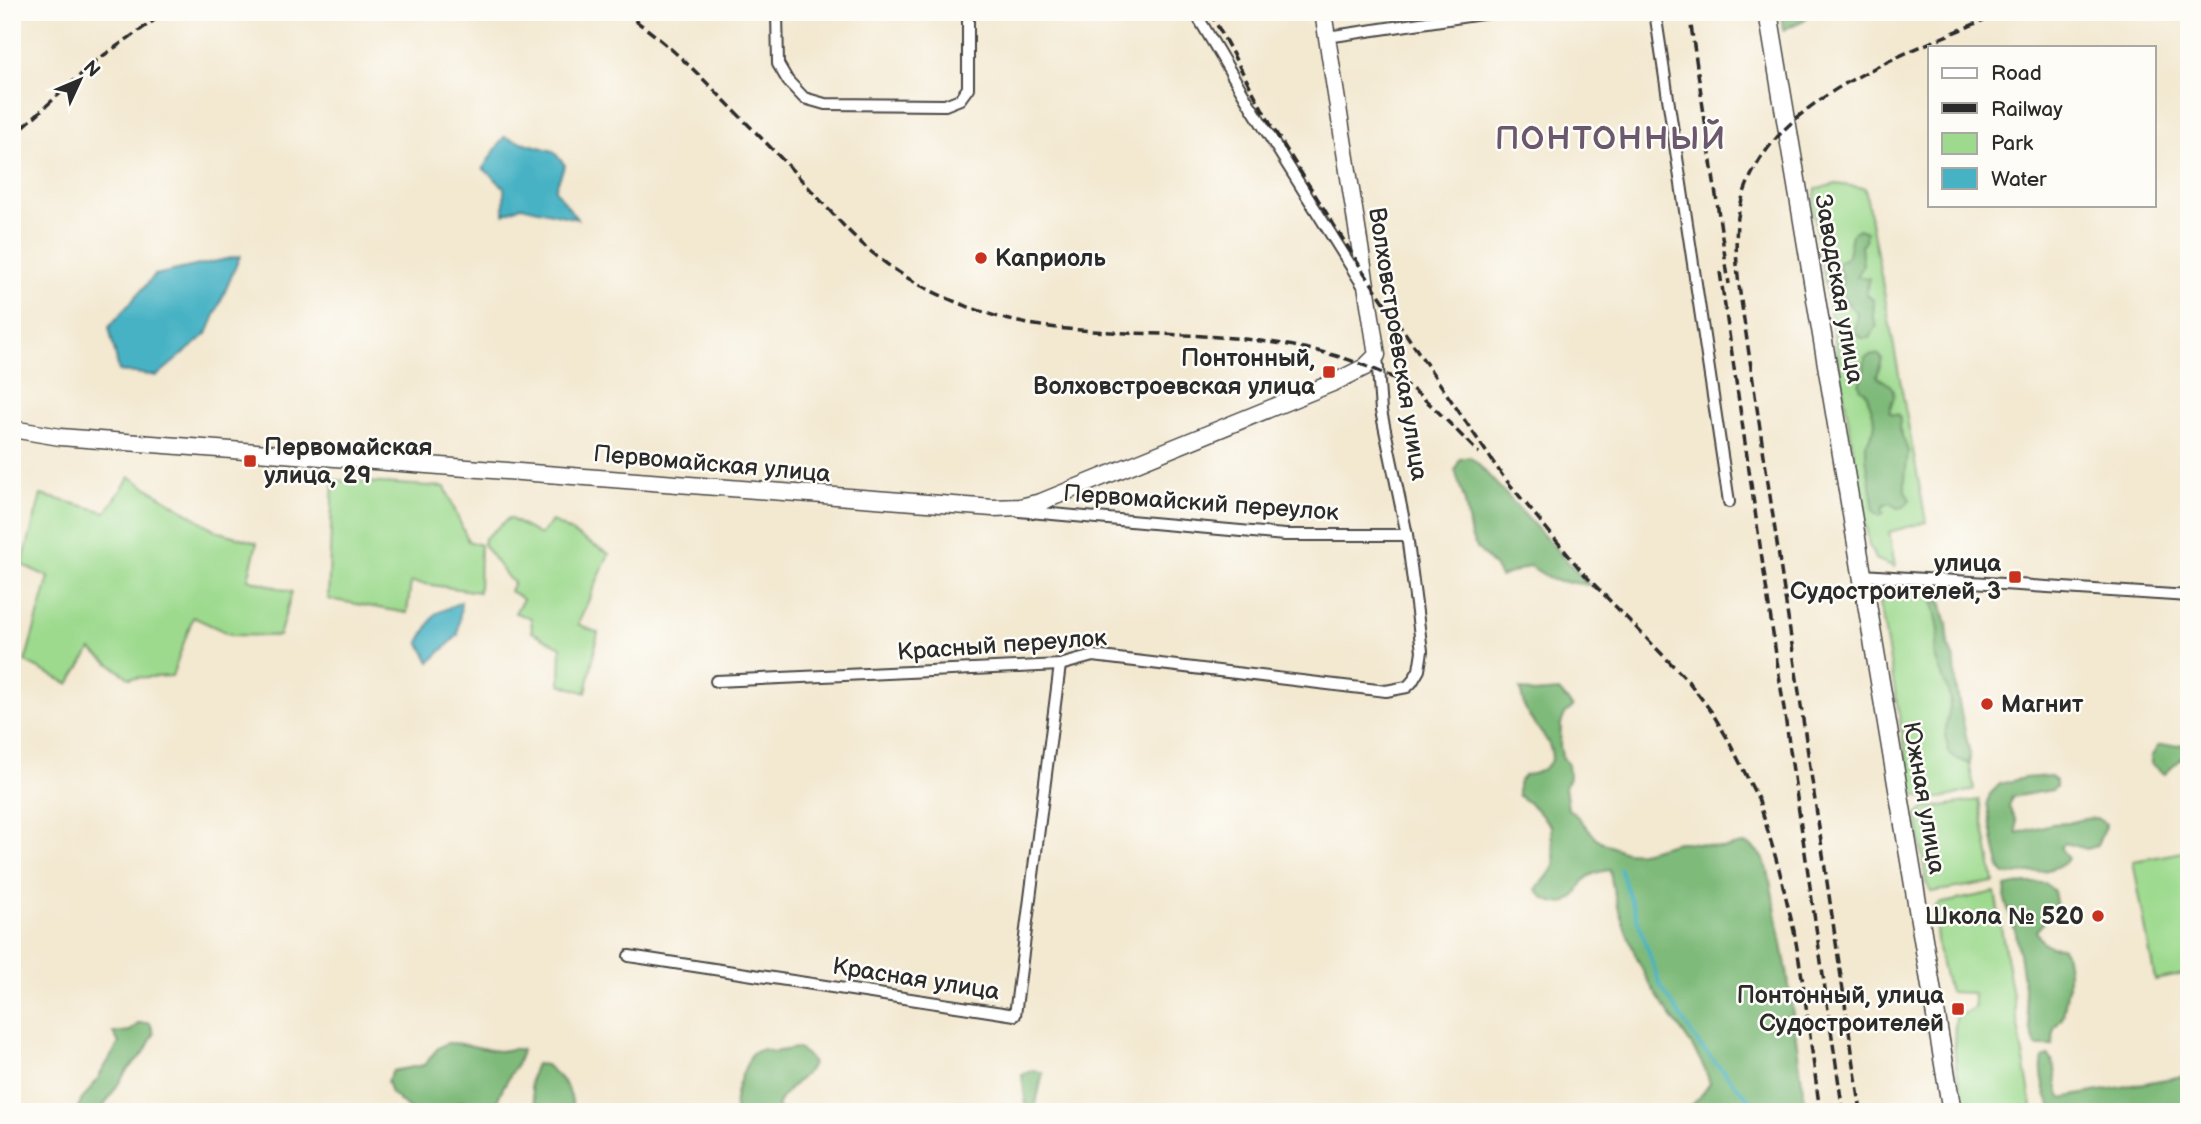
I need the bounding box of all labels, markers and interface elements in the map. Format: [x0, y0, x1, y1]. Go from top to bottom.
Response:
north arrow [46, 46, 116, 116]
legend [1928, 46, 2156, 206]
text: N [78, 56, 104, 82]
text: Road [1991, 61, 2042, 86]
text: Railway [1991, 97, 2063, 122]
district label: ПОНТОННЫЙ [1495, 118, 1727, 159]
text: Park [1991, 131, 2034, 156]
text: Water [1991, 167, 2047, 192]
street label: Заводская улица [1808, 192, 1870, 386]
street label: Волховстроевская улица [1362, 205, 1434, 483]
place label: Каприоль [995, 244, 1106, 273]
marker: Каприоль [973, 250, 989, 266]
place label: Понтонный, Волховстроевская улица [1033, 344, 1316, 401]
marker: Понтонный, Волховстроевская улица [1321, 364, 1337, 380]
place label: Первомайская улица, 29 [264, 433, 432, 490]
street label: Первомайская улица [592, 439, 832, 489]
marker: Первомайская улица, 29 [242, 453, 258, 469]
street label: Первомайский переулок [1062, 479, 1340, 527]
place label: улица Судостроителей, 3 [1790, 549, 2002, 606]
marker: улица Судостроителей, 3 [2007, 569, 2023, 585]
street label: Красный переулок [896, 623, 1108, 667]
place label: Магнит [2001, 690, 2084, 719]
marker: Магнит [1979, 696, 1995, 712]
street label: Южная улица [1896, 720, 1952, 876]
place label: Школа № 520 [1925, 902, 2084, 931]
marker: Школа № 520 [2090, 908, 2106, 924]
street label: Красная улица [830, 951, 1002, 1007]
place label: Понтонный, улица Судостроителей [1737, 981, 1945, 1038]
marker: Понтонный, улица Судостроителей [1950, 1001, 1966, 1017]

